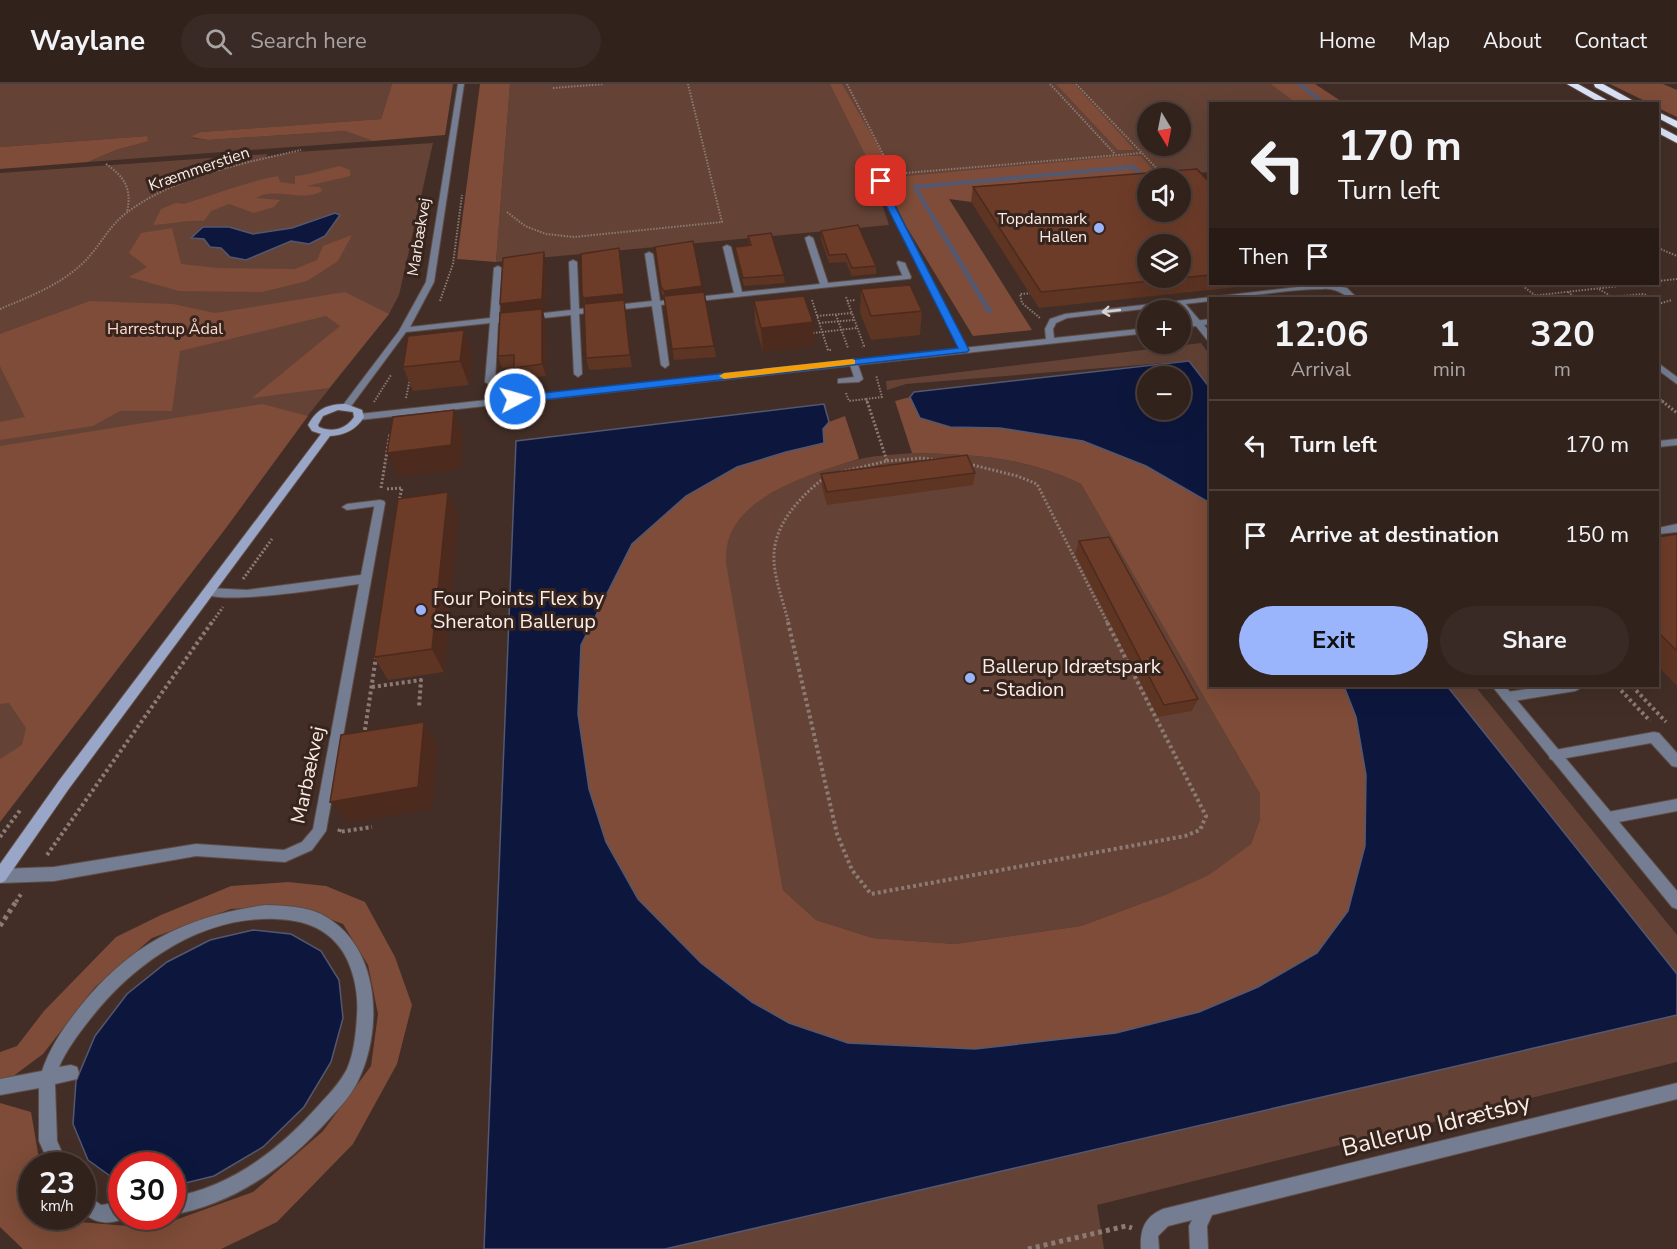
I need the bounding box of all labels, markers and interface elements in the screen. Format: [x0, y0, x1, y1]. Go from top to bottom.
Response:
search box [181, 14, 601, 68]
text: Waylane [30, 22, 145, 60]
icon: search [202, 25, 235, 58]
text: Search here [250, 26, 367, 56]
text: Home [1319, 27, 1376, 55]
text: Map [1409, 27, 1450, 55]
text: About [1483, 27, 1541, 55]
text: Contact [1574, 27, 1647, 55]
north arrow [1137, 102, 1191, 156]
map controls [1137, 102, 1191, 420]
text: 170 m [1338, 118, 1462, 175]
icon: left [1239, 126, 1317, 204]
street label: Kræmmerstien [146, 141, 252, 197]
pin [855, 155, 906, 206]
icon: arrive [864, 164, 897, 197]
button: sound [1137, 168, 1191, 222]
text: Turn left [1338, 172, 1439, 209]
street label: Marbækvej [402, 196, 436, 278]
place label: Topdanmark Hallen [998, 208, 1088, 248]
marker: Topdanmark Hallen [1092, 221, 1106, 235]
button: layers [1137, 234, 1191, 288]
icon: arrive [1301, 240, 1334, 273]
text: Then [1239, 242, 1289, 272]
button: + [1137, 300, 1191, 354]
one-way arrow [1101, 305, 1121, 316]
text: 12:06 [1273, 310, 1369, 359]
text: 1 [1438, 310, 1460, 359]
text: 320 [1530, 310, 1595, 359]
park label: Harrestrup Ådal [107, 318, 223, 340]
text: Arrival [1291, 356, 1351, 383]
text: min [1433, 356, 1466, 383]
text: m [1554, 356, 1571, 383]
button: − [1137, 366, 1191, 420]
position arrow [483, 367, 547, 431]
icon: left [1239, 429, 1272, 462]
text: Turn left [1290, 430, 1377, 460]
text: 170 m [1565, 430, 1629, 460]
icon: arrive [1239, 519, 1272, 552]
text: Arrive at destination [1290, 520, 1499, 550]
text: 150 m [1565, 520, 1629, 550]
place label: Four Points Flex by Sheraton Ballerup [433, 585, 605, 635]
marker: Four Points Flex by Sheraton Ballerup [414, 603, 428, 617]
button: Exit [1239, 606, 1428, 675]
button: Share [1440, 606, 1629, 675]
place label: Ballerup Idrætspark - Stadion [982, 653, 1162, 703]
marker: Ballerup Idrætspark - Stadion [963, 671, 977, 685]
street label: Marbækvej [285, 724, 331, 826]
street label: Ballerup Idrætsby [1338, 1086, 1534, 1164]
speed limit sign: 30 [108, 1152, 186, 1230]
text: 23 [39, 1163, 75, 1204]
text: km/h [40, 1196, 74, 1216]

